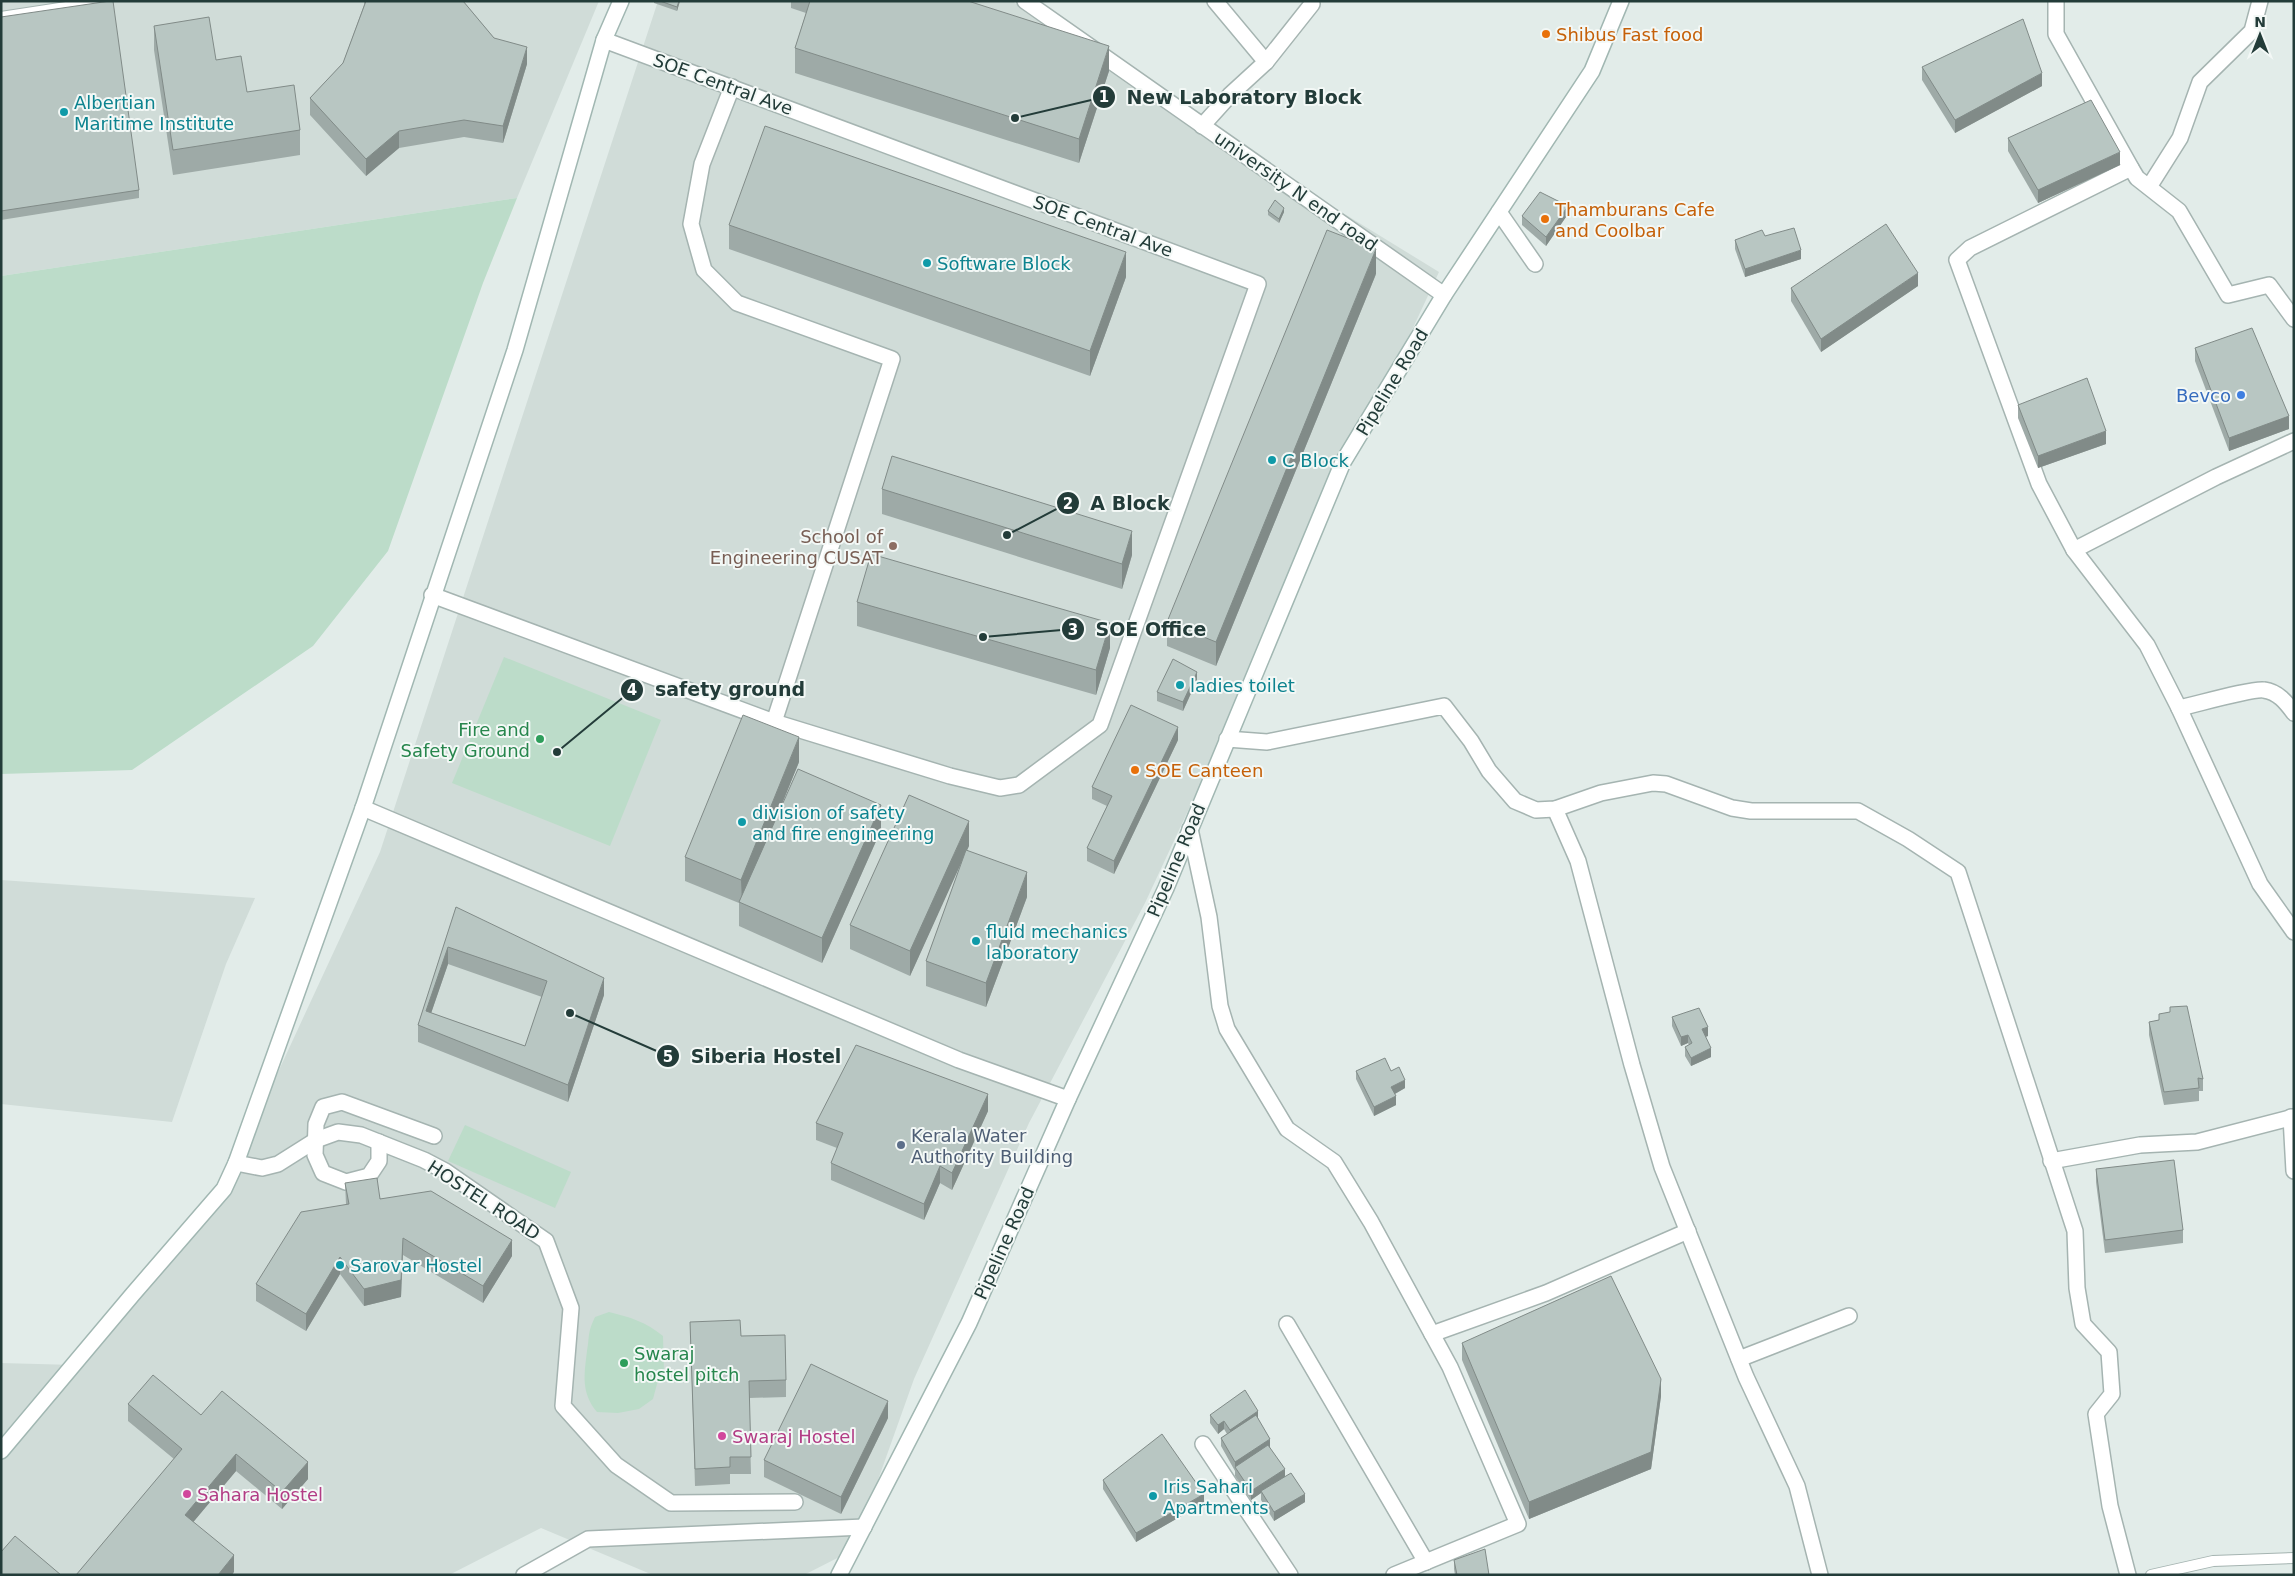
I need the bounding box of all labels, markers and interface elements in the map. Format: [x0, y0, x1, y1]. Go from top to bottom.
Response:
north arrow [2235, 10, 2285, 60]
text: N [2254, 14, 2266, 30]
place label: Shibus Fast food [1556, 24, 1703, 45]
marker: Shibus Fast food [1540, 28, 1552, 40]
street label: SOE Central Ave [650, 49, 796, 119]
callout: New Laboratory Block [1091, 80, 1372, 114]
text: New Laboratory Block [1126, 86, 1362, 108]
text: 1 [1099, 88, 1109, 106]
place label: Albertian Maritime Institute [74, 92, 234, 134]
marker: Albertian Maritime Institute [58, 106, 70, 118]
street label: university N end road [1211, 127, 1381, 255]
street label: SOE Central Ave [1030, 191, 1176, 261]
place label: Thamburans Cafe and Coolbar [1554, 199, 1715, 241]
marker: Thamburans Cafe and Coolbar [1539, 213, 1551, 225]
place label: Software Block [937, 253, 1071, 274]
marker: Software Block [921, 257, 933, 269]
street label: Pipeline Road [1352, 325, 1432, 439]
place label: Bevco [2176, 385, 2231, 406]
marker: Bevco [2235, 389, 2247, 401]
place label: C Block [1282, 450, 1350, 471]
marker: C Block [1266, 454, 1278, 466]
callout: A Block [1056, 486, 1180, 520]
text: A Block [1090, 492, 1170, 514]
text: 2 [1063, 495, 1073, 513]
place label: School of Engineering CUSAT [710, 526, 884, 568]
marker: School of Engineering CUSAT [887, 540, 899, 552]
callout: SOE Office [1060, 612, 1216, 646]
text: SOE Office [1096, 618, 1206, 640]
text: 3 [1068, 621, 1078, 639]
callout: safety ground [620, 673, 815, 707]
place label: ladies toilet [1190, 675, 1295, 696]
text: safety ground [655, 678, 805, 700]
marker: ladies toilet [1174, 679, 1186, 691]
text: 4 [627, 681, 637, 699]
place label: Fire and Safety Ground [400, 719, 530, 761]
marker: Fire and Safety Ground [534, 733, 546, 745]
place label: SOE Canteen [1145, 760, 1263, 781]
marker: SOE Canteen [1129, 764, 1141, 776]
street label: Pipeline Road [1143, 800, 1209, 920]
place label: division of safety and fire engineering [752, 802, 934, 844]
marker: division of safety and fire engineering [736, 816, 748, 828]
place label: fluid mechanics laboratory [986, 921, 1128, 963]
marker: fluid mechanics laboratory [970, 935, 982, 947]
callout: Siberia Hostel [655, 1039, 851, 1073]
text: Siberia Hostel [691, 1045, 841, 1067]
text: 5 [663, 1048, 673, 1066]
place label: Kerala Water Authority Building [911, 1125, 1073, 1167]
marker: Kerala Water Authority Building [895, 1139, 907, 1151]
street label: HOSTEL ROAD [424, 1156, 544, 1244]
street label: Pipeline Road [970, 1183, 1038, 1303]
place label: Sarovar Hostel [350, 1255, 482, 1276]
marker: Sarovar Hostel [334, 1259, 346, 1271]
place label: Swaraj hostel pitch [634, 1343, 739, 1385]
marker: Swaraj hostel pitch [618, 1357, 630, 1369]
place label: Swaraj Hostel [732, 1426, 855, 1447]
marker: Swaraj Hostel [716, 1430, 728, 1442]
place label: Iris Sahari Apartments [1163, 1476, 1269, 1518]
place label: Sahara Hostel [197, 1484, 323, 1505]
marker: Sahara Hostel [181, 1488, 193, 1500]
marker: Iris Sahari Apartments [1147, 1490, 1159, 1502]

